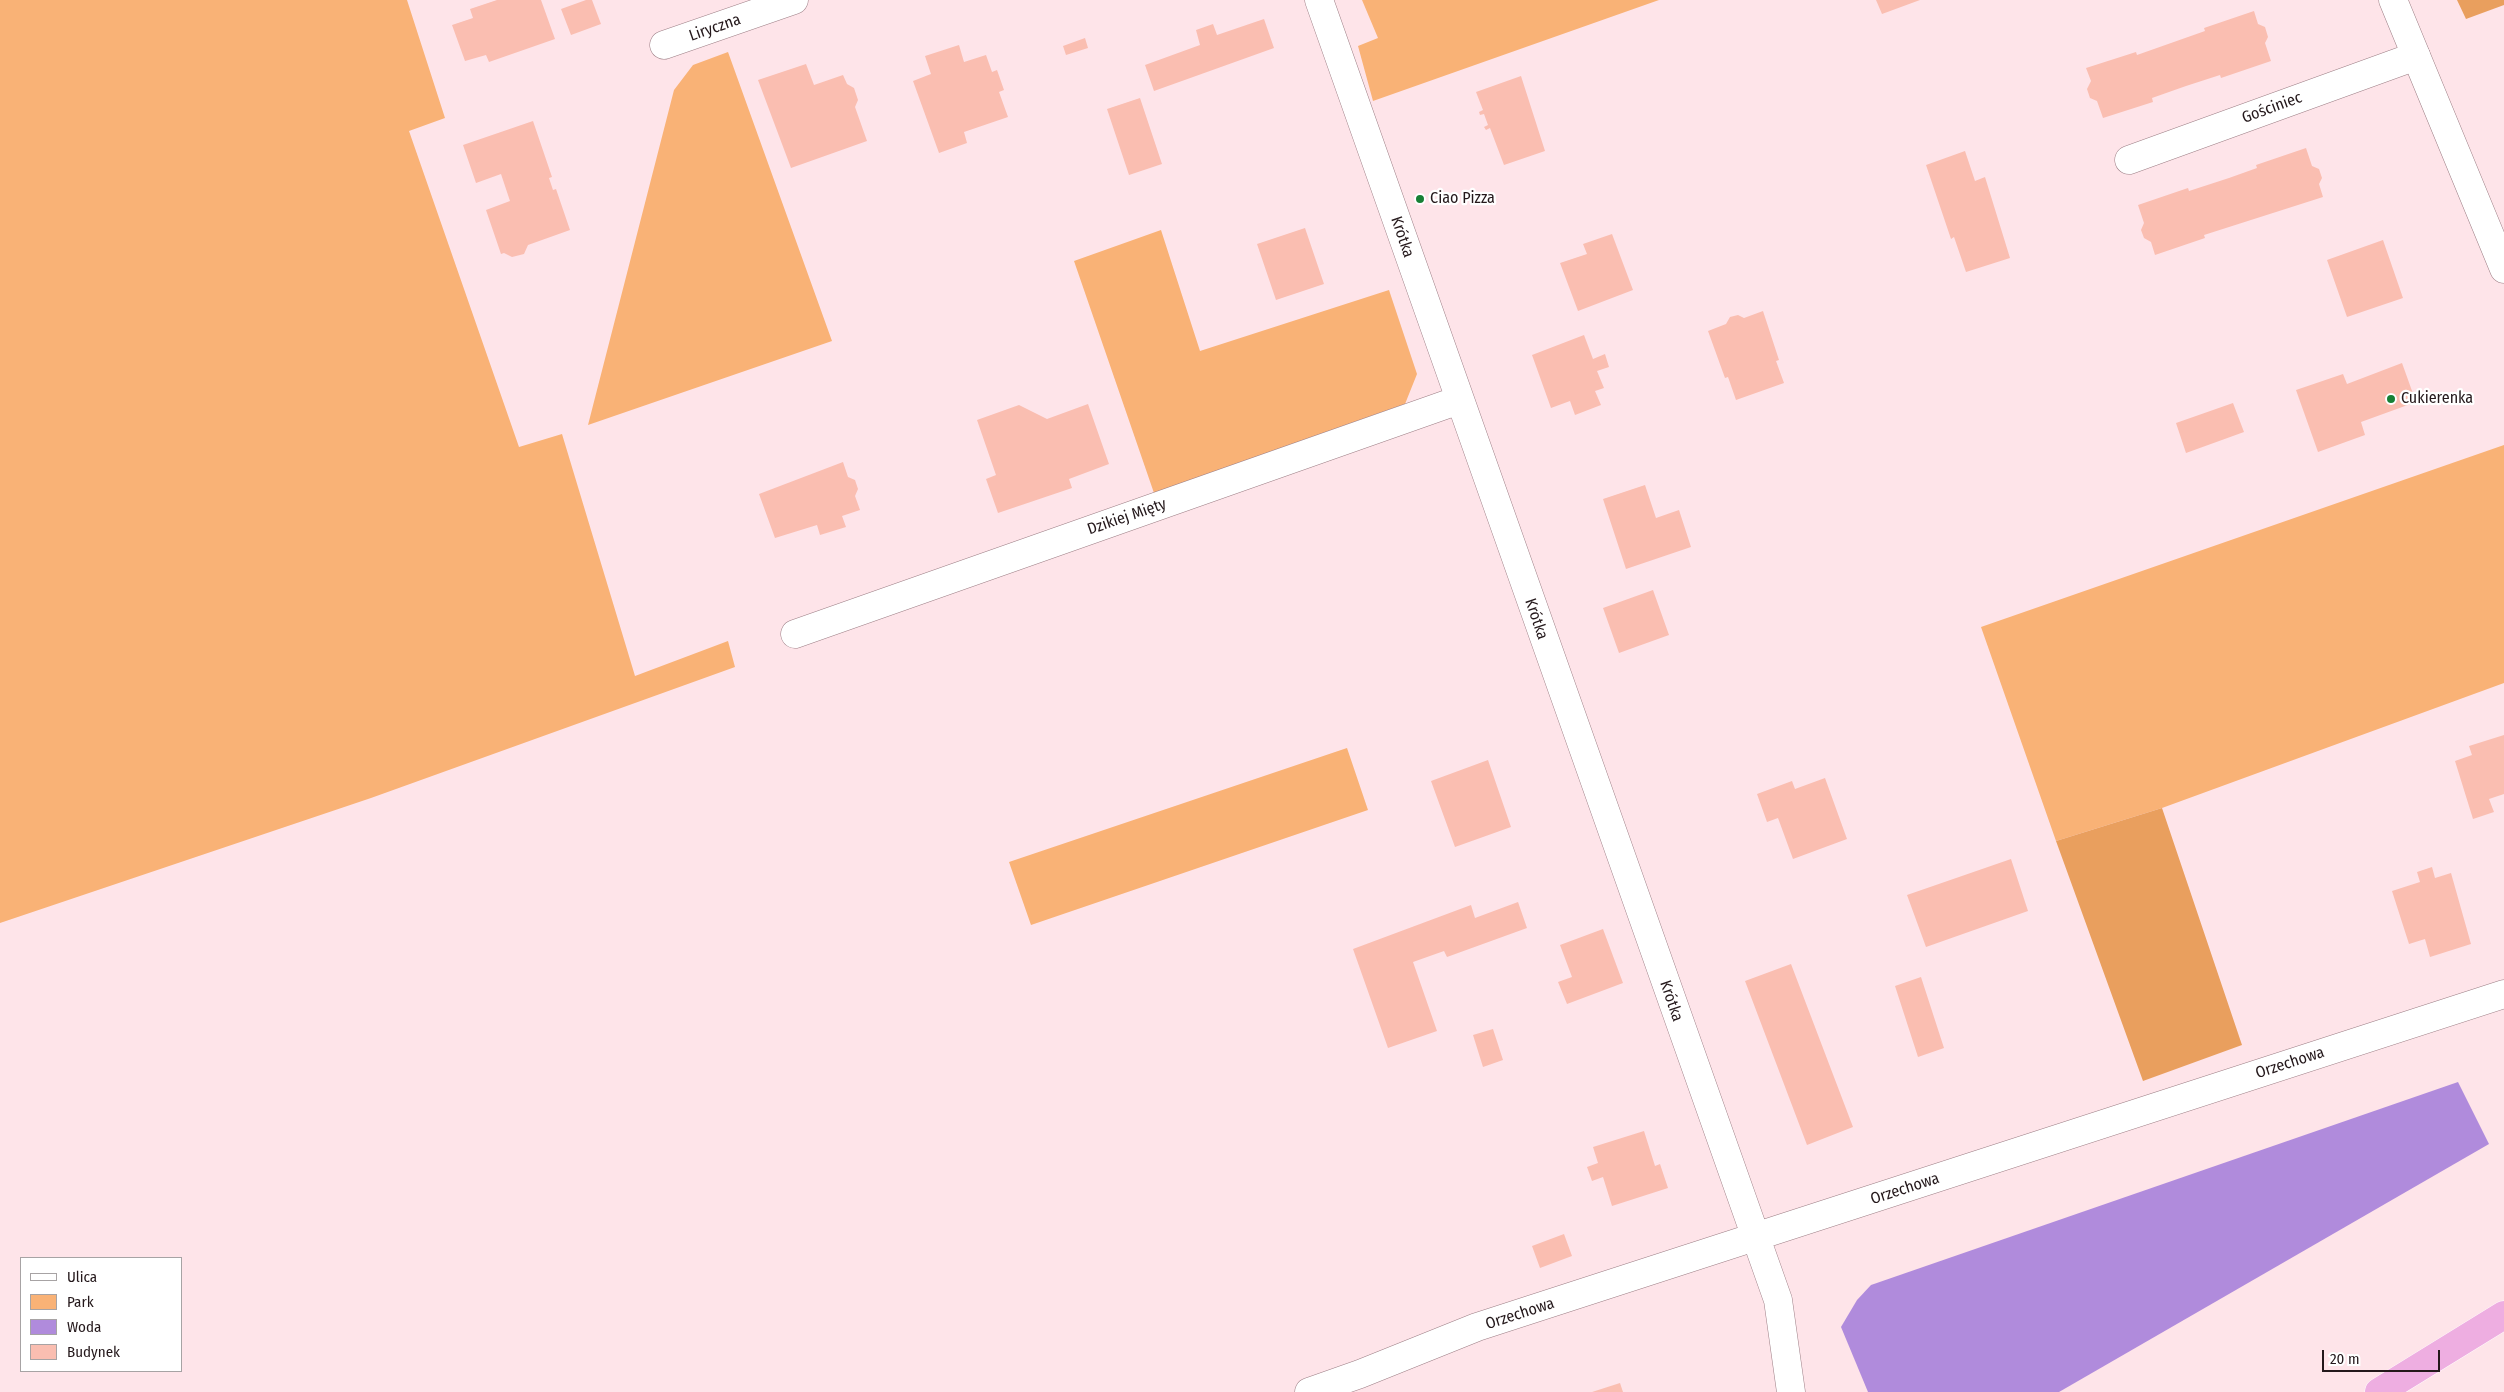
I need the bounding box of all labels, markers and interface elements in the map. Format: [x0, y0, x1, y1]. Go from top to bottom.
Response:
street label: Liryczna [687, 10, 743, 46]
street label: Gościniec [2239, 88, 2305, 128]
place label: Ciao Pizza [1430, 189, 1495, 209]
marker: Ciao Pizza [1414, 193, 1426, 205]
street label: Krótka [1386, 214, 1418, 260]
place label: Cukierenka [2401, 389, 2473, 409]
marker: Cukierenka [2385, 393, 2397, 405]
street label: Dzikiej Mięty [1085, 495, 1169, 539]
street label: Krótka [1520, 596, 1552, 642]
street label: Krótka [1655, 978, 1687, 1024]
street label: Orzechowa [2253, 1043, 2327, 1083]
street label: Orzechowa [1868, 1169, 1942, 1209]
legend [20, 1257, 182, 1372]
text: Ulica [67, 1268, 97, 1286]
text: Park [67, 1293, 94, 1311]
street label: Orzechowa [1483, 1294, 1557, 1334]
text: Woda [67, 1318, 101, 1336]
scale bar [2324, 1340, 2442, 1372]
text: Budynek [67, 1343, 120, 1361]
text: 20 m [2330, 1350, 2360, 1368]

